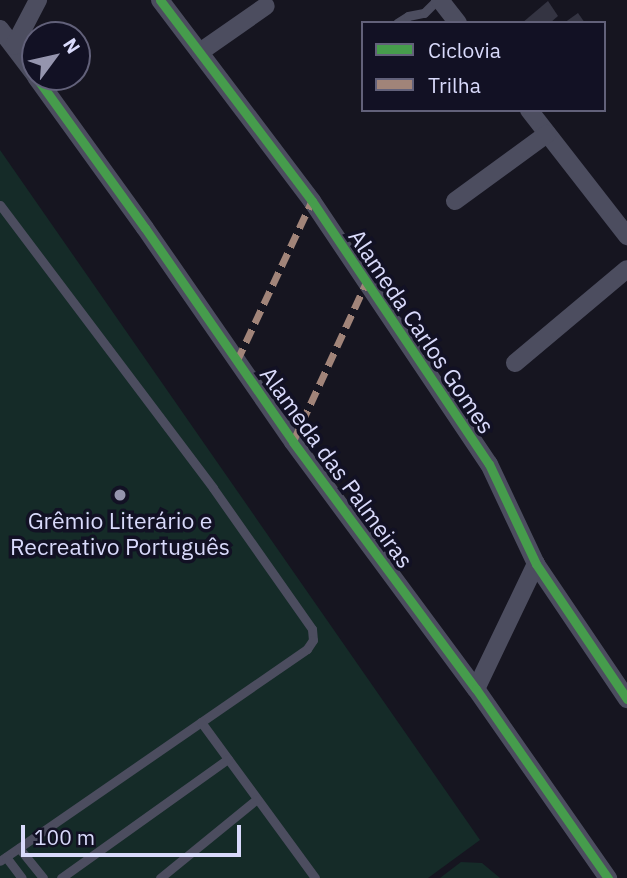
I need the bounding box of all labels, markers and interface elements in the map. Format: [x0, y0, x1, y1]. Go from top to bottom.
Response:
north arrow [21, 21, 91, 91]
legend [361, 21, 606, 112]
text: N [58, 33, 86, 58]
text: Ciclovia [428, 36, 501, 64]
text: Trilha [428, 71, 481, 99]
street label: Alameda Carlos Gomes [343, 224, 501, 438]
street label: Alameda das Palmeiras [255, 361, 419, 573]
marker: Grêmio Literário e Recreativo Português [112, 487, 128, 503]
place label: Grêmio Literário e Recreativo Português [10, 506, 230, 560]
scale bar [24, 812, 245, 856]
text: 100 m [34, 823, 95, 851]

